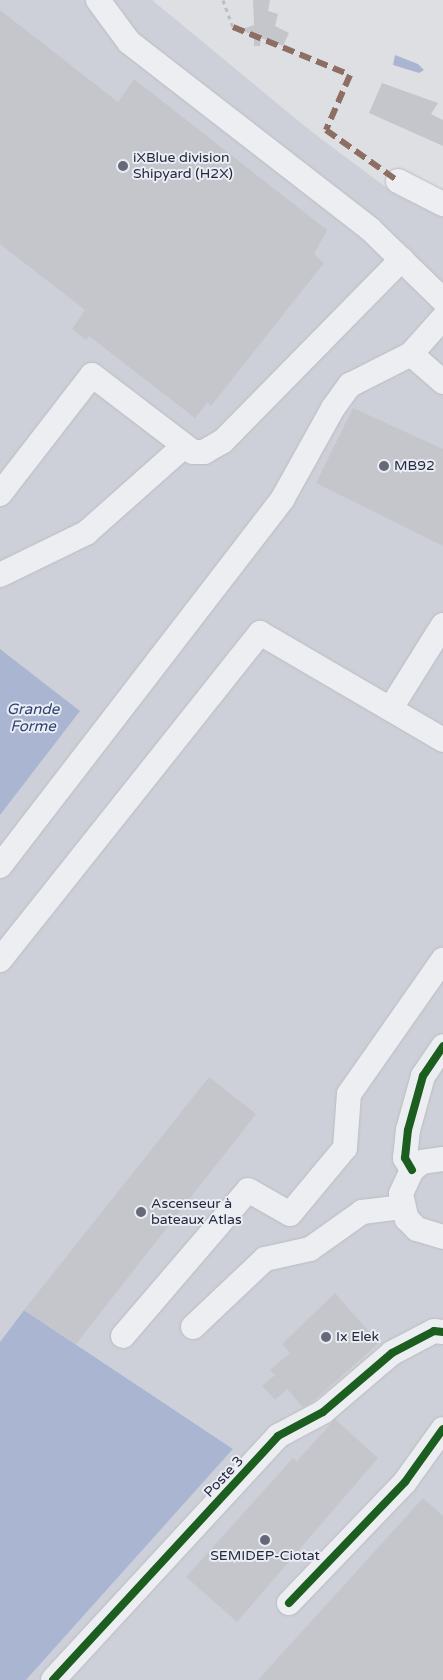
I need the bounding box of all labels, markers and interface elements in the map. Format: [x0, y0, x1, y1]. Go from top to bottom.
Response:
place label: iXBlue division Shipyard (H2X) [133, 150, 233, 182]
marker: iXBlue division Shipyard (H2X) [117, 160, 129, 172]
place label: MB92 [394, 458, 435, 474]
marker: MB92 [378, 460, 390, 472]
water label: Grande Forme [7, 700, 59, 735]
place label: Ascenseur à bateaux Atlas [151, 1196, 242, 1228]
marker: Ascenseur à bateaux Atlas [135, 1206, 147, 1218]
place label: Ix Elek [336, 1329, 379, 1345]
marker: Ix Elek [320, 1331, 332, 1343]
street label: Poste 3 [201, 1453, 247, 1501]
marker: SEMIDEP-Ciotat [259, 1534, 271, 1546]
place label: SEMIDEP-Ciotat [210, 1548, 320, 1564]

